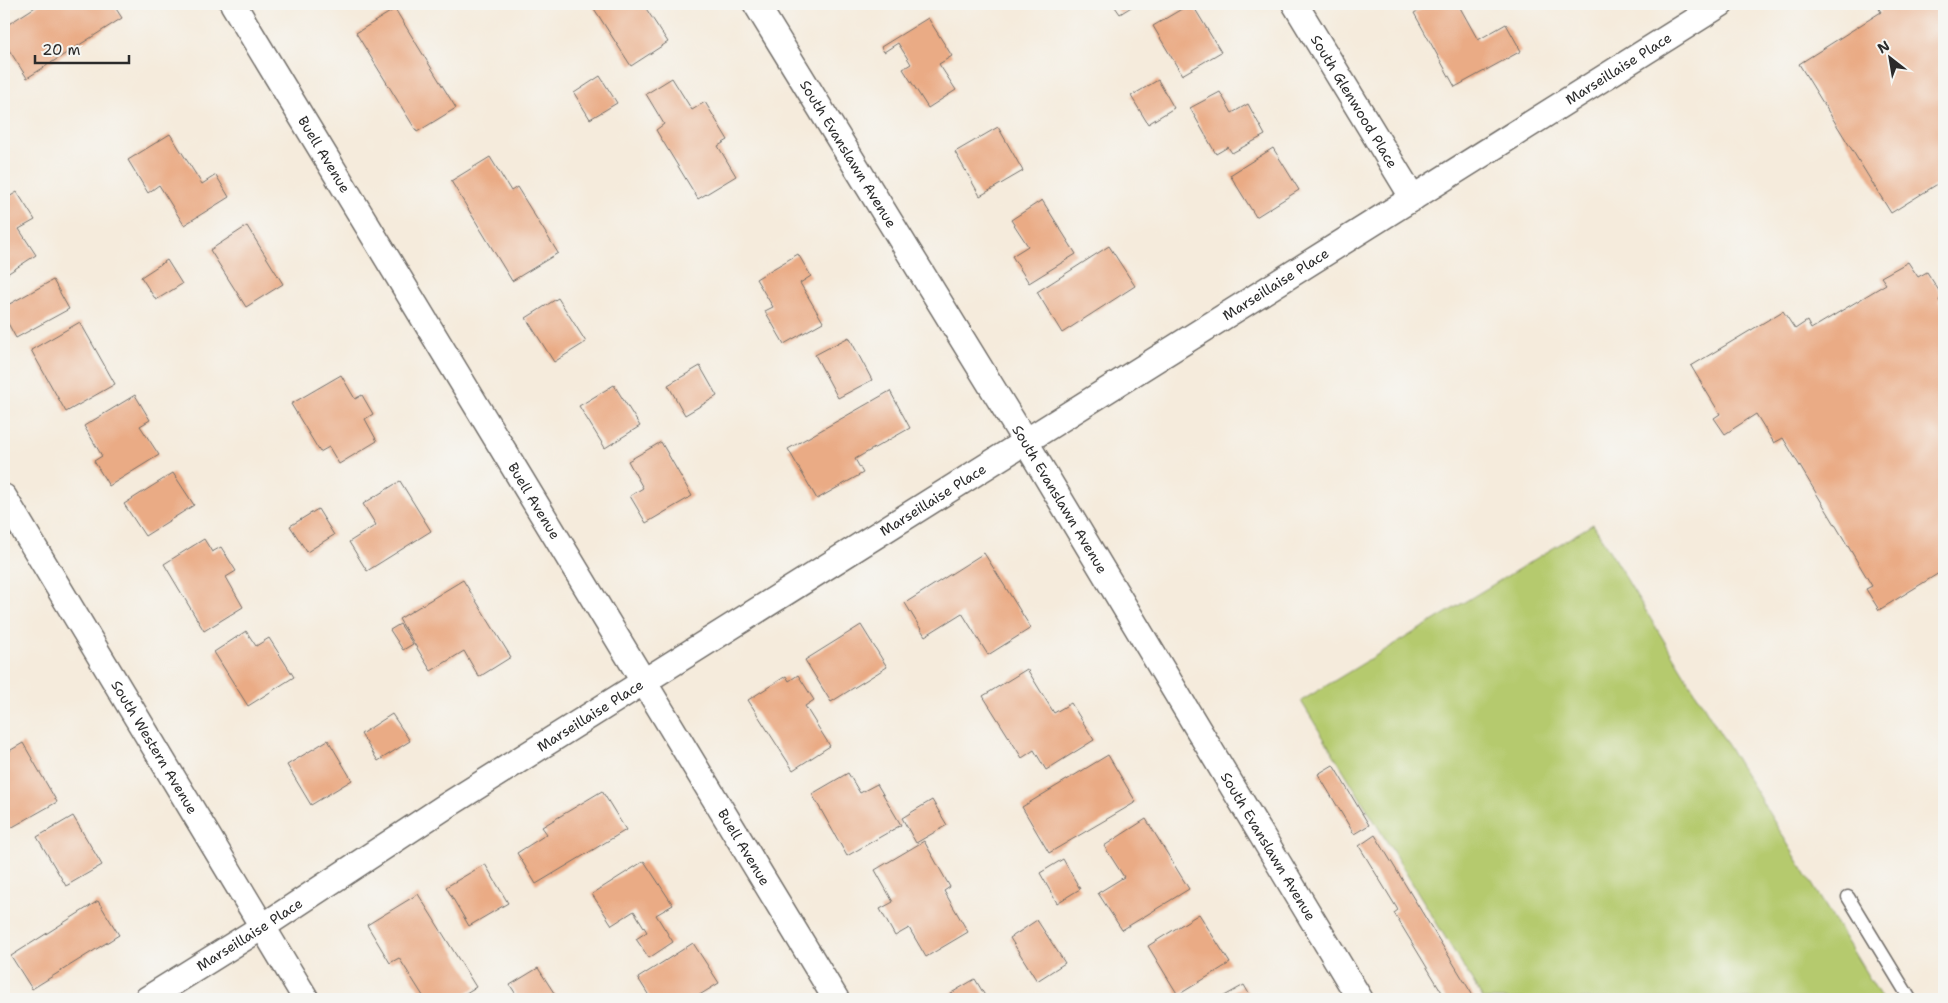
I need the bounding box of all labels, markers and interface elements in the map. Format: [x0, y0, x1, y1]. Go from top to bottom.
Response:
street label: Marseillaise Place [1562, 28, 1675, 109]
street label: South Glenwood Place [1307, 31, 1402, 171]
scale bar [35, 32, 129, 64]
north arrow [1866, 32, 1916, 82]
text: N [1874, 36, 1893, 57]
text: 20 m [42, 40, 81, 60]
street label: South Evanslawn Avenue [796, 77, 901, 231]
street label: Buell Avenue [294, 113, 354, 196]
street label: Marseillaise Place [1219, 244, 1332, 324]
street label: South Evanslawn Avenue [1008, 422, 1111, 577]
street label: Buell Avenue [504, 459, 564, 543]
street label: Marseillaise Place [876, 460, 989, 540]
street label: Marseillaise Place [534, 675, 647, 756]
street label: South Western Avenue [107, 677, 202, 818]
street label: South Evanslawn Avenue [1217, 769, 1320, 924]
street label: Buell Avenue [714, 806, 774, 889]
street label: Marseillaise Place [193, 894, 306, 975]

